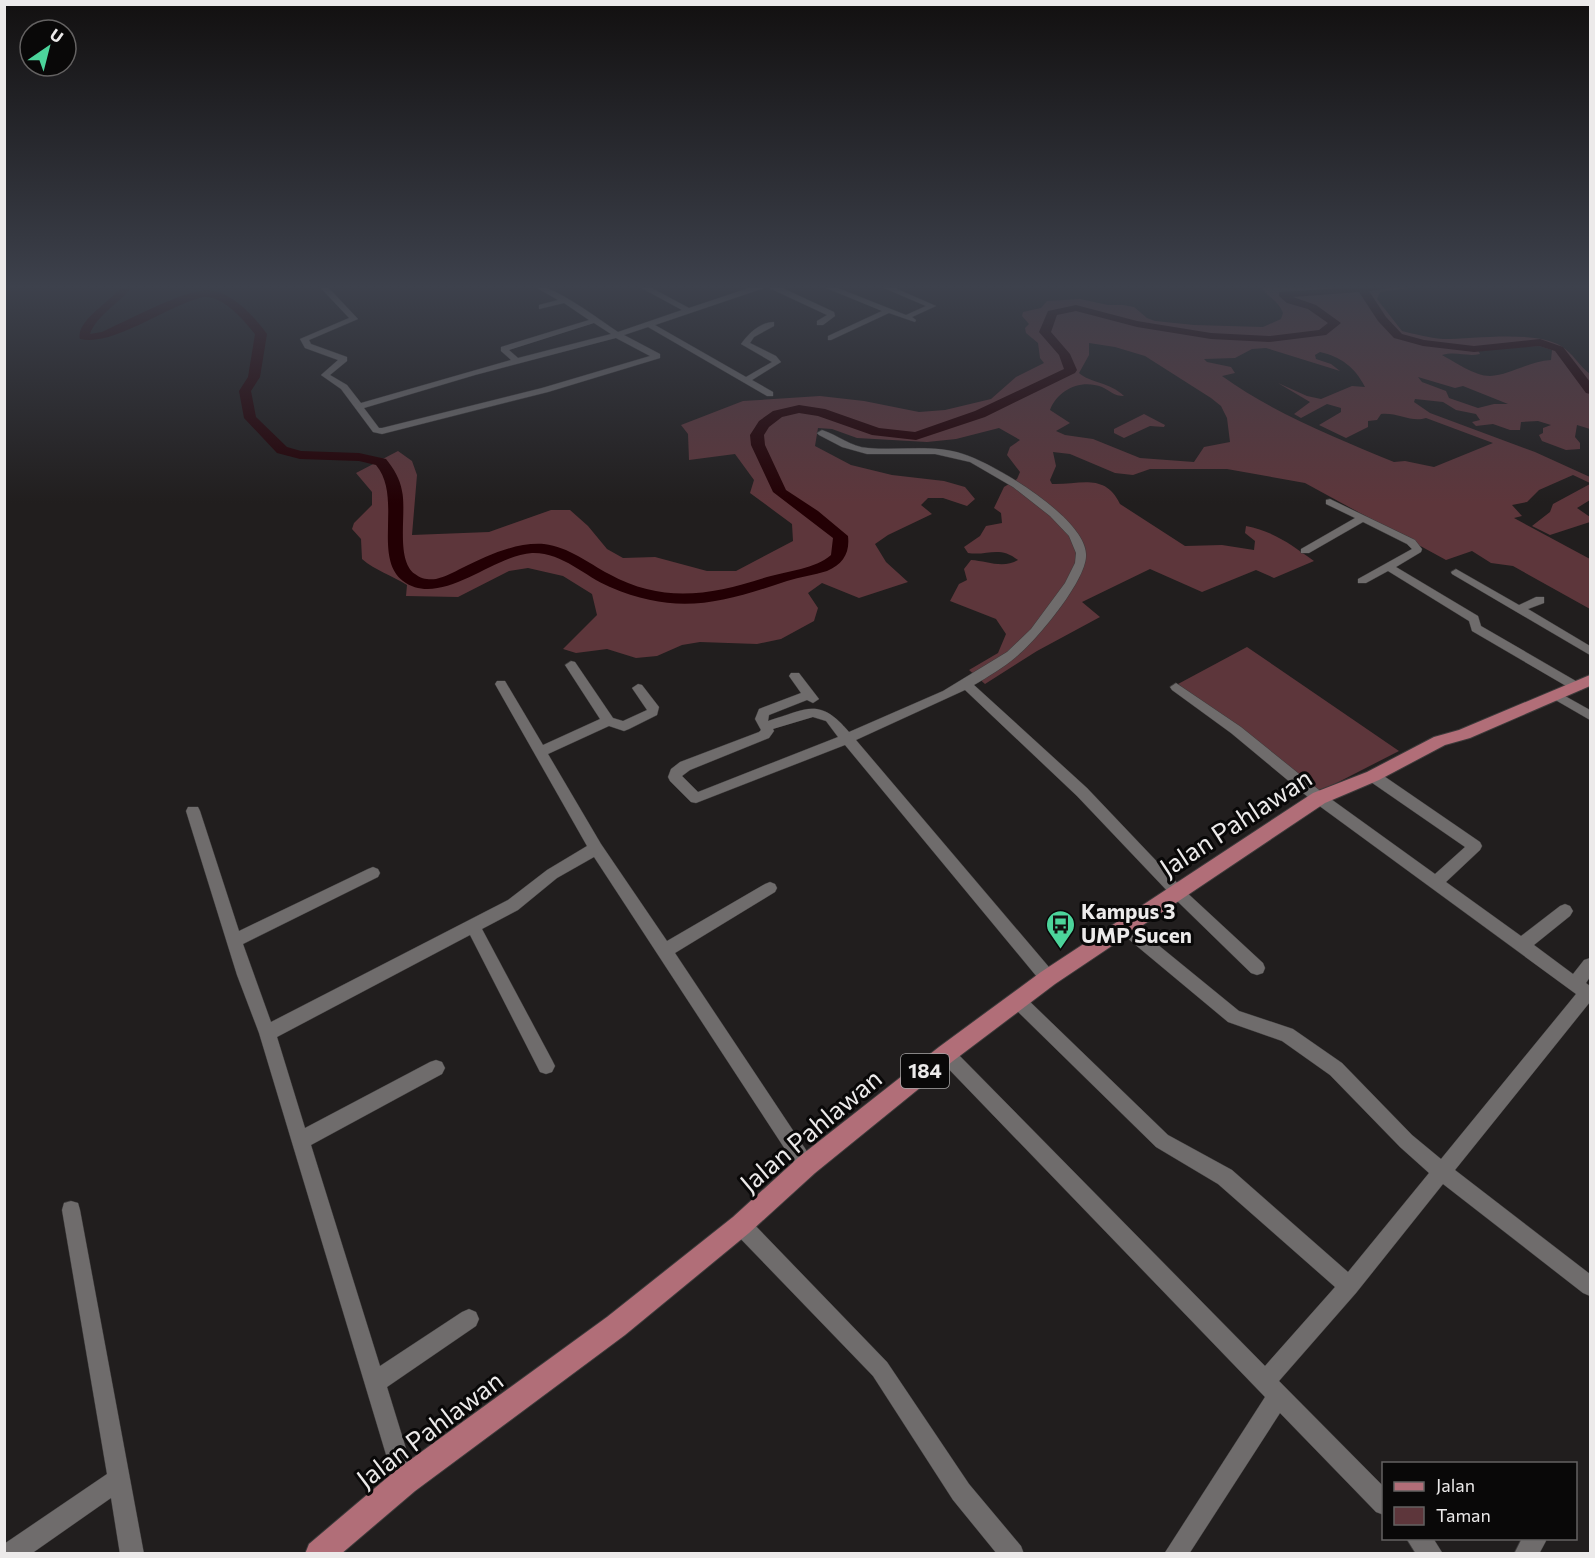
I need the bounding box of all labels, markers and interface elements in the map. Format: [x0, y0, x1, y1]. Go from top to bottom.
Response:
north arrow [18, 18, 78, 78]
text: U [47, 24, 67, 46]
street label: Jalan Pahlawan [1153, 761, 1317, 882]
place label: Kampus 3 UMP Sucen [1081, 898, 1192, 947]
bus stop icon: Kampus 3 UMP Sucen [1044, 908, 1076, 950]
road number: 184 [901, 1054, 949, 1088]
street label: Jalan Pahlawan [733, 1062, 887, 1198]
street label: Jalan Pahlawan [350, 1364, 508, 1494]
legend [1382, 1462, 1577, 1540]
text: Jalan [1436, 1474, 1475, 1496]
text: Taman [1436, 1504, 1491, 1526]

